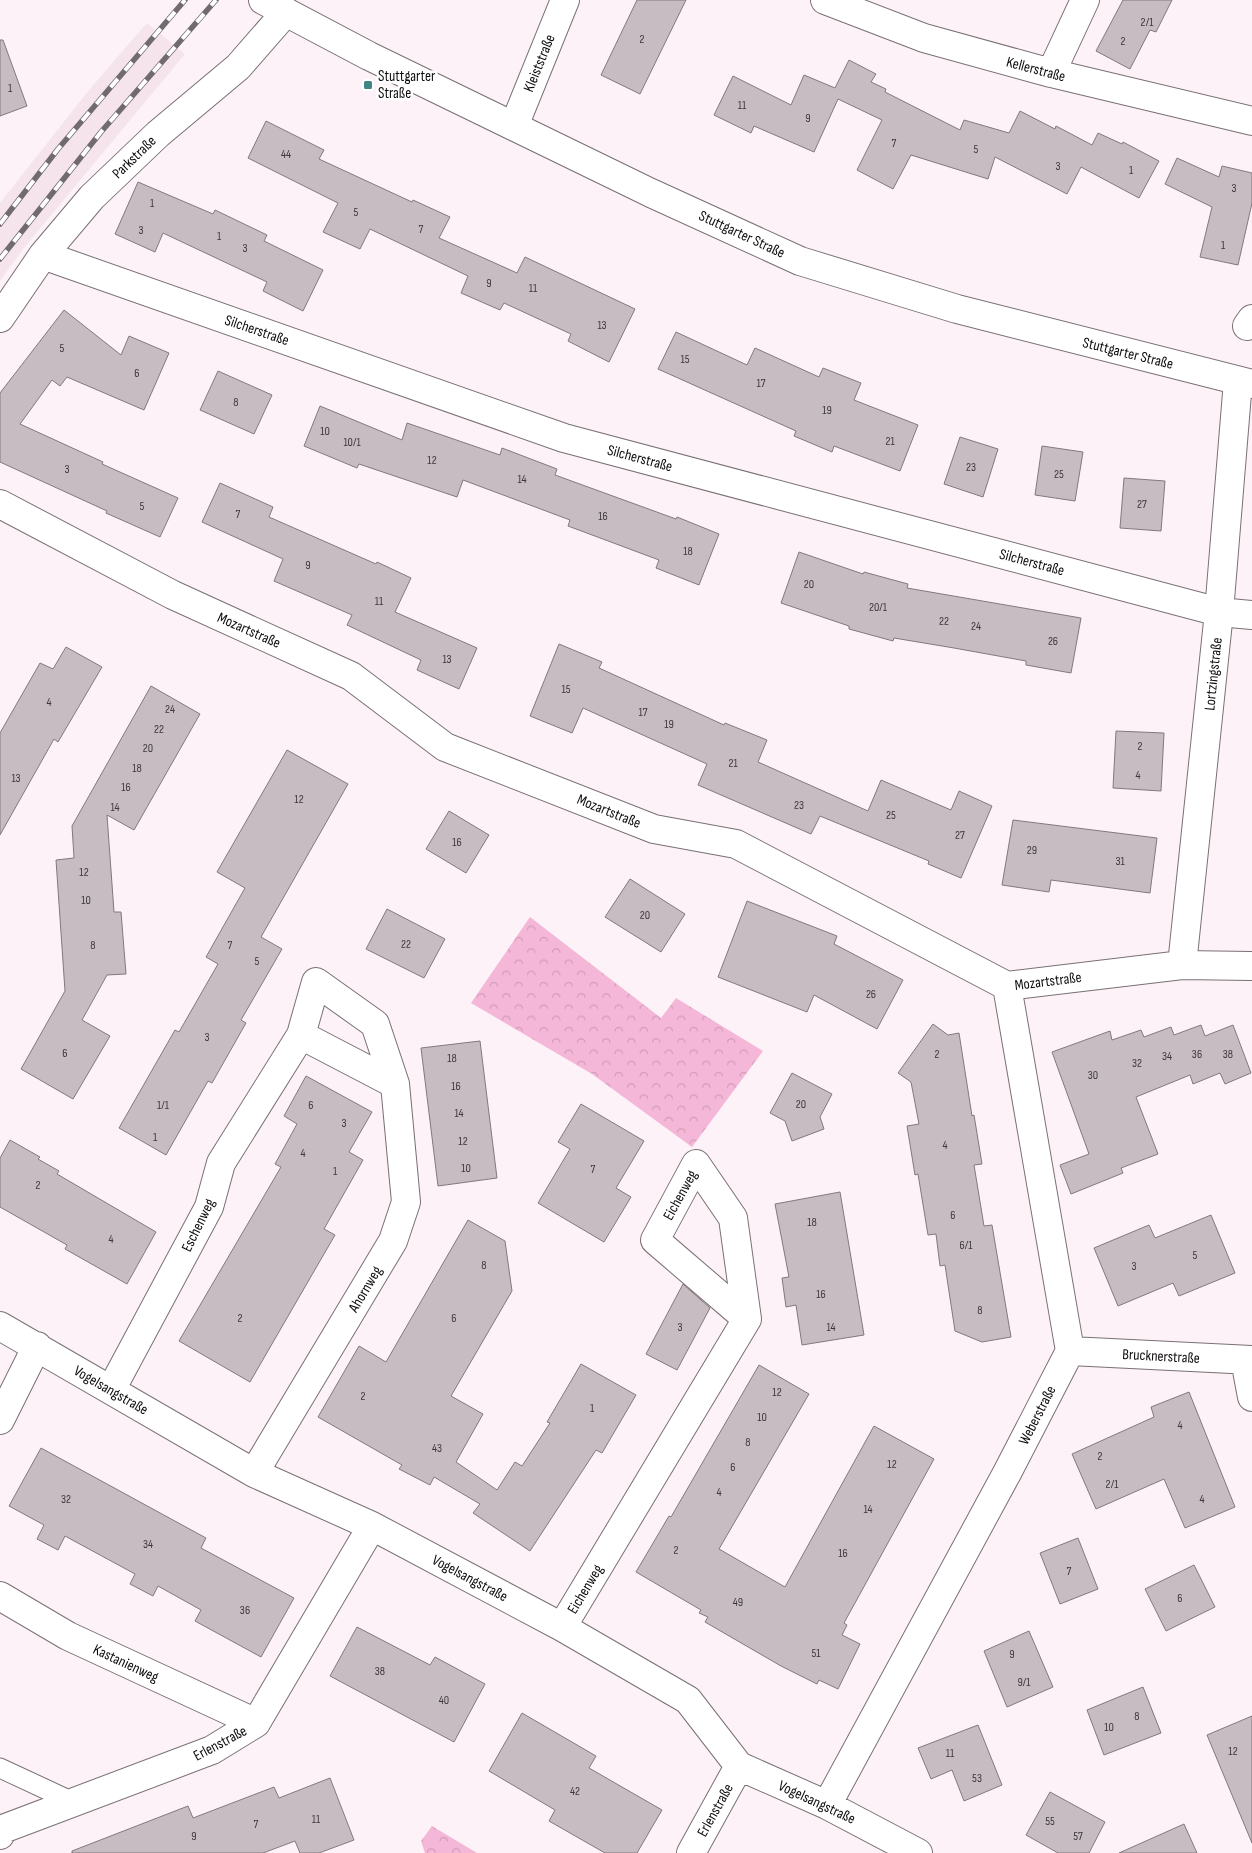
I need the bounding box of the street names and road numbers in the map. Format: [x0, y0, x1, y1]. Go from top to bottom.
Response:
street label: Kleiststraße [519, 32, 560, 95]
street label: Kellerstraße [1004, 52, 1067, 86]
street label: Parkstraße [108, 132, 160, 183]
street label: Stuttgarter Straße [696, 206, 788, 263]
street label: Silcherstraße [222, 311, 291, 350]
street label: Stuttgarter Straße [1081, 333, 1175, 374]
street label: Silcherstraße [605, 441, 675, 476]
street label: Silcherstraße [997, 545, 1067, 580]
street label: Mozartstraße [214, 608, 283, 653]
street label: Lortzingstraße [1200, 637, 1227, 712]
street label: Mozartstraße [574, 790, 644, 833]
street label: Mozartstraße [1014, 968, 1083, 995]
street label: Eichenweg [659, 1167, 702, 1224]
street label: Eschenweg [177, 1196, 219, 1255]
street label: Ahornweg [344, 1263, 387, 1317]
street label: Brucknerstraße [1122, 1345, 1200, 1368]
street label: Vogelsangstraße [70, 1361, 151, 1419]
street label: Weberstraße [1014, 1382, 1060, 1448]
street label: Vogelsangstraße [429, 1551, 511, 1606]
street label: Eichenweg [563, 1561, 608, 1617]
street label: Kastanienweg [90, 1640, 162, 1687]
street label: Erlenstraße [190, 1721, 250, 1765]
street label: Vogelsangstraße [775, 1776, 858, 1829]
street label: Erlenstraße [693, 1780, 738, 1840]

